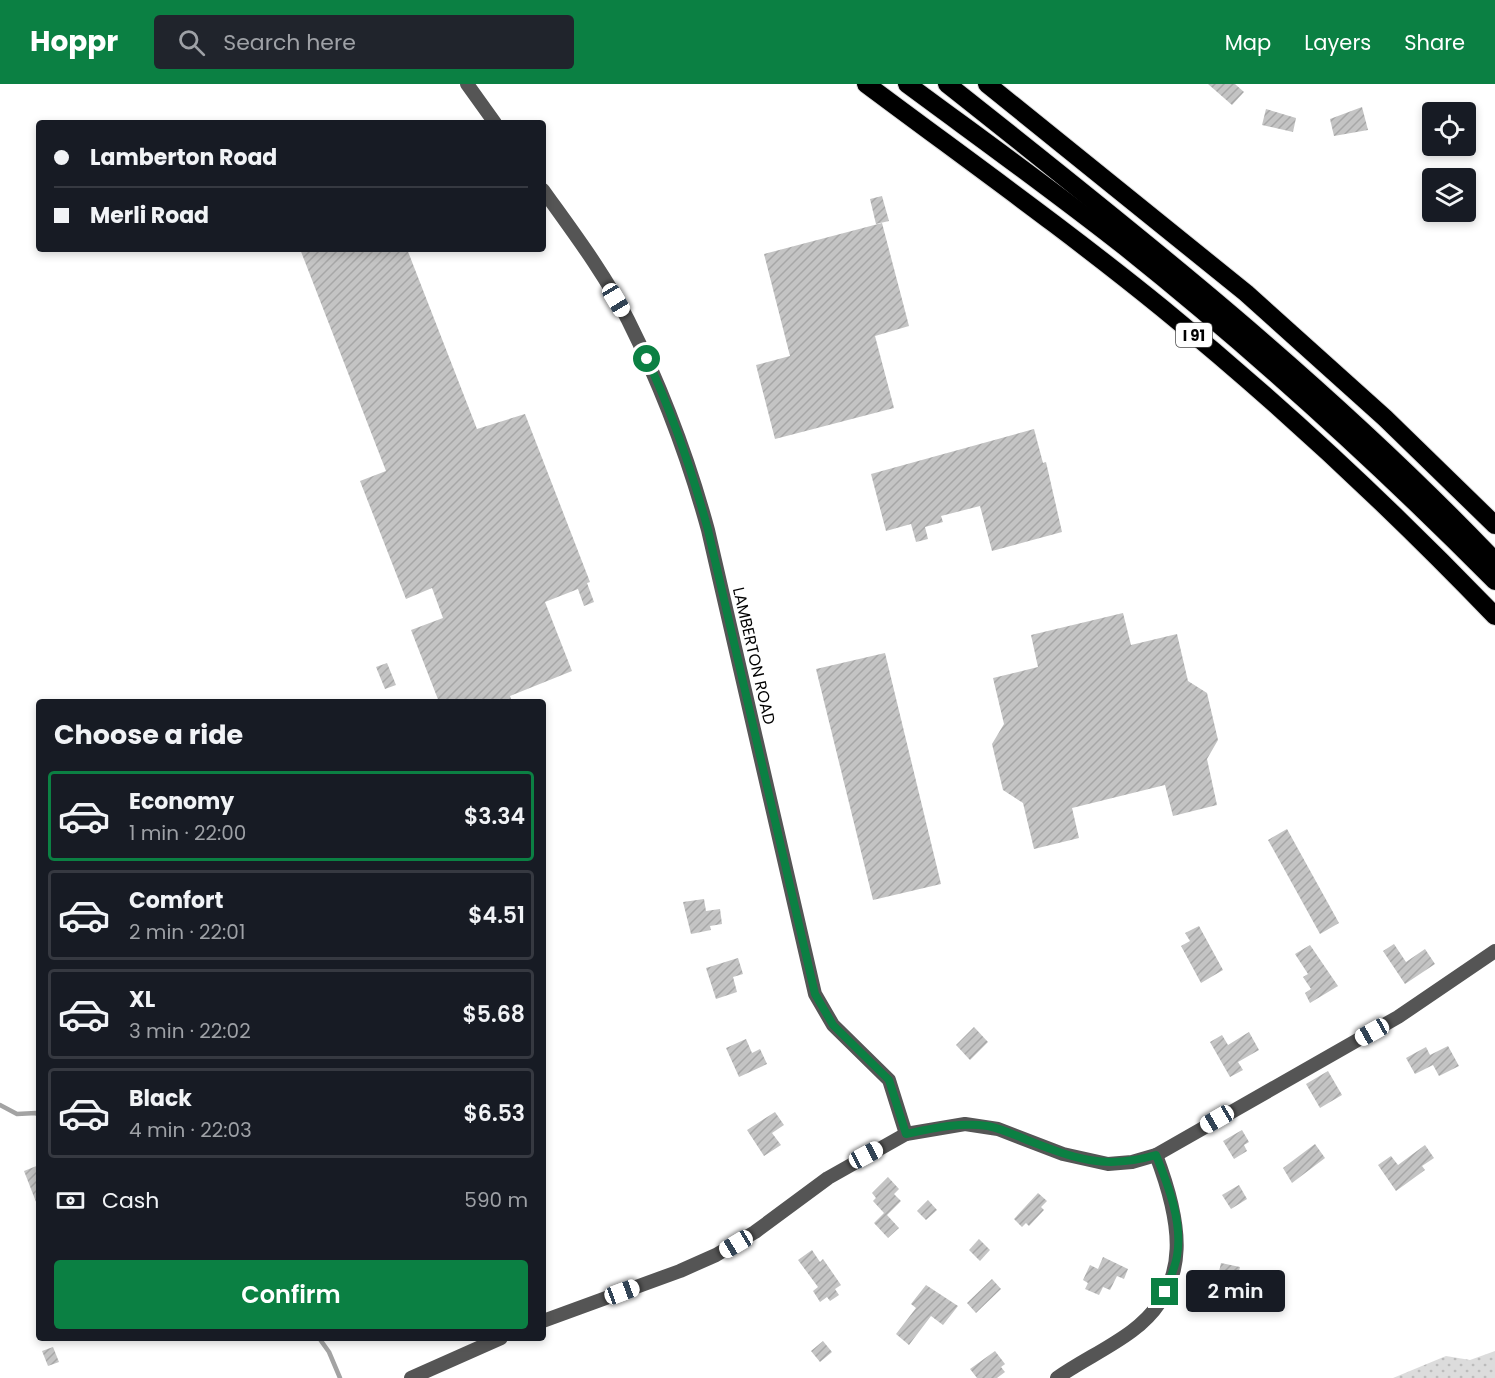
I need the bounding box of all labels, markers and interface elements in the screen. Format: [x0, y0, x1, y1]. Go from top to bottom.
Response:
search box [154, 15, 574, 69]
text: Hoppr [30, 22, 118, 61]
icon: search [175, 26, 208, 59]
text: Search here [223, 27, 356, 58]
text: Map [1225, 28, 1271, 57]
text: Layers [1304, 28, 1371, 57]
text: Share [1404, 28, 1465, 57]
map controls [1422, 102, 1476, 222]
button: locate [1422, 102, 1476, 156]
text: Lamberton Road [90, 142, 277, 173]
button: layers [1422, 168, 1476, 222]
text: Merli Road [90, 200, 209, 231]
car [599, 280, 633, 320]
road number: I 91 [1176, 323, 1212, 347]
route start [633, 345, 660, 372]
street label: LAMBERTON ROAD [727, 585, 781, 727]
text: Choose a ride [54, 716, 243, 753]
text: Economy [129, 786, 234, 817]
icon: car [57, 789, 111, 843]
text: $3.34 [464, 801, 525, 832]
text: 1 min · 22:00 [129, 819, 246, 847]
text: Comfort [129, 885, 223, 916]
icon: car [57, 888, 111, 942]
text: $4.51 [468, 900, 525, 931]
text: 2 min · 22:01 [129, 918, 245, 946]
text: XL [129, 984, 155, 1015]
icon: car [57, 987, 111, 1041]
text: $5.68 [462, 999, 525, 1030]
car [1352, 1015, 1392, 1049]
text: 3 min · 22:02 [129, 1017, 251, 1045]
text: Black [129, 1083, 192, 1114]
icon: car [57, 1086, 111, 1140]
text: $6.53 [463, 1098, 525, 1129]
car [1197, 1102, 1237, 1136]
text: 4 min · 22:03 [129, 1116, 252, 1144]
car [846, 1139, 886, 1171]
icon: cash [54, 1184, 87, 1217]
text: Cash [102, 1185, 159, 1216]
text: 590 m [464, 1186, 528, 1214]
car [716, 1227, 756, 1261]
button: Confirm [54, 1260, 528, 1329]
callout: 2 min [1186, 1271, 1285, 1313]
car [602, 1277, 642, 1307]
text: 2 min [1208, 1277, 1263, 1305]
route end [1151, 1278, 1178, 1305]

